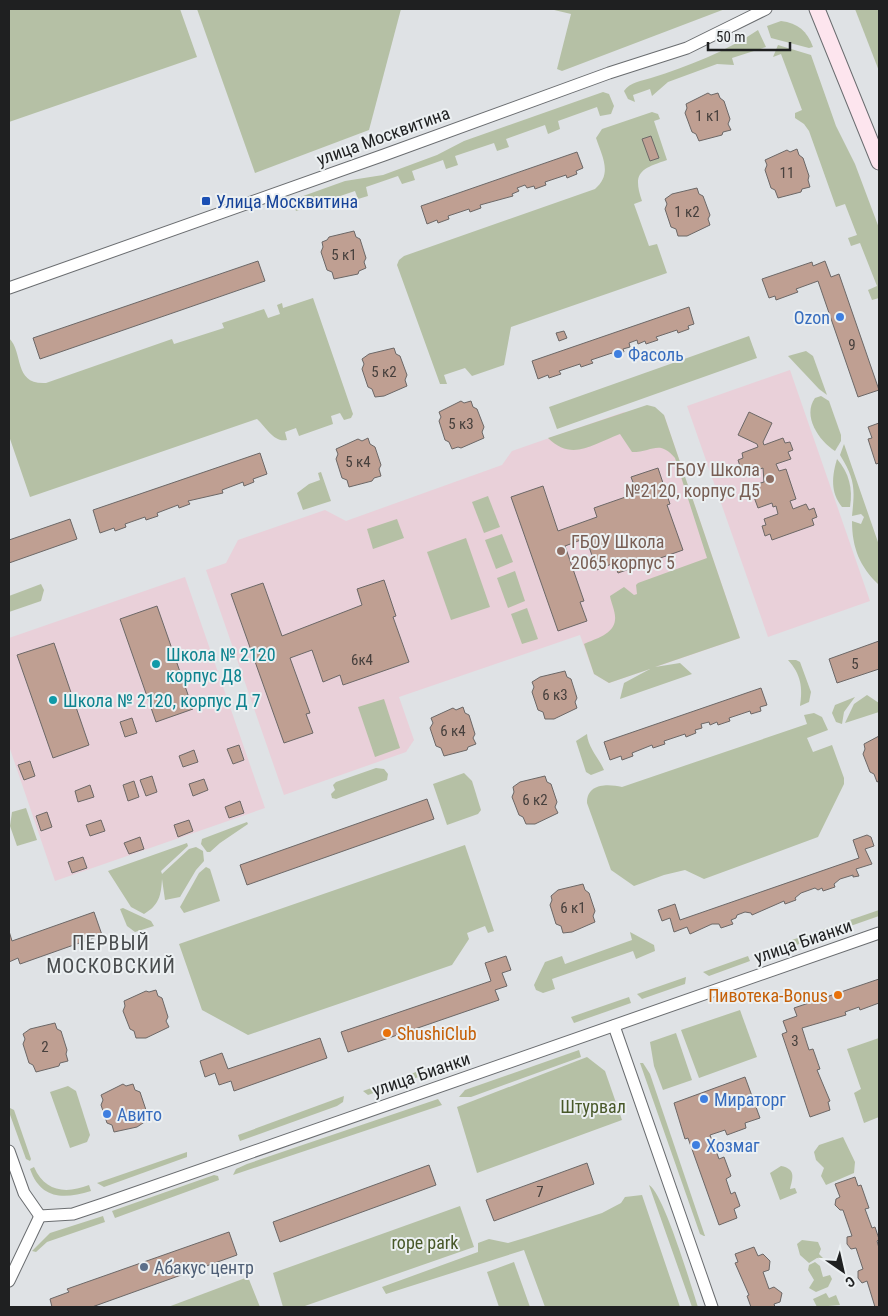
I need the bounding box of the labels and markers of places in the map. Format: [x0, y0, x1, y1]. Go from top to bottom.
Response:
place label: Улица Москвитина [216, 191, 358, 212]
marker: Улица Москвитина [200, 195, 212, 207]
place label: Ozon [794, 307, 830, 328]
marker: Ozon [834, 311, 846, 323]
place label: Фасоль [628, 344, 684, 365]
marker: Фасоль [612, 348, 624, 360]
place label: ГБОУ Школа №2120, корпус Д5 [625, 459, 760, 501]
marker: ГБОУ Школа №2120, корпус Д5 [764, 473, 776, 485]
place label: ГБОУ Школа 2065 корпус 5 [571, 531, 675, 573]
marker: ГБОУ Школа 2065 корпус 5 [555, 545, 567, 557]
place label: Школа № 2120 корпус Д8 [166, 644, 276, 686]
marker: Школа № 2120 корпус Д8 [150, 658, 162, 670]
place label: Школа № 2120, корпус Д 7 [63, 690, 261, 711]
marker: Школа № 2120, корпус Д 7 [47, 694, 59, 706]
place label: Пивотека-Bonus [708, 985, 828, 1006]
marker: Пивотека-Bonus [832, 989, 844, 1001]
place label: ShushiClub [397, 1023, 477, 1044]
marker: ShushiClub [381, 1027, 393, 1039]
place label: Мираторг [714, 1089, 786, 1110]
marker: Мираторг [698, 1093, 710, 1105]
place label: Авито [117, 1104, 162, 1125]
marker: Авито [101, 1108, 113, 1120]
place label: Хозмаг [706, 1135, 760, 1156]
marker: Хозмаг [690, 1139, 702, 1151]
place label: Абакус центр [154, 1257, 254, 1278]
marker: Абакус центр [138, 1261, 150, 1273]

